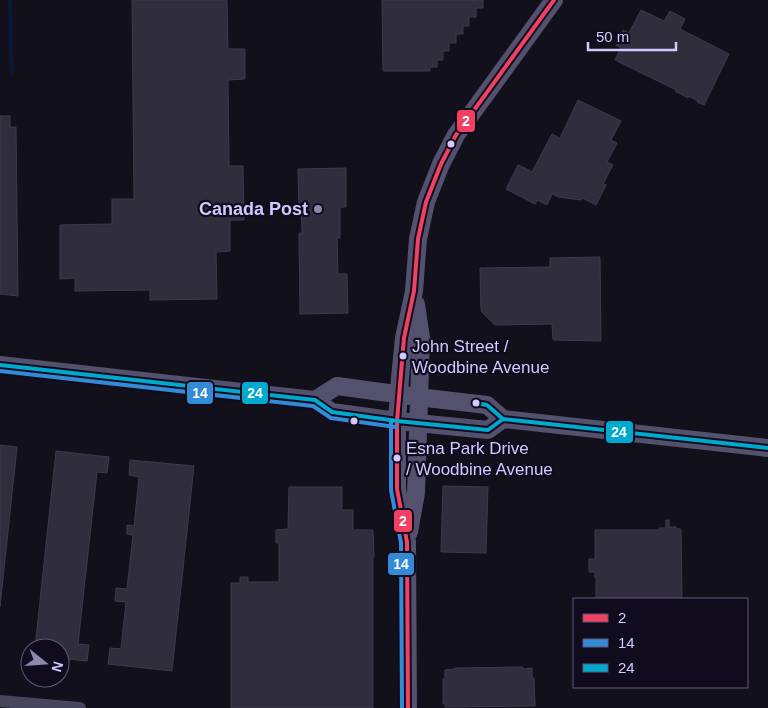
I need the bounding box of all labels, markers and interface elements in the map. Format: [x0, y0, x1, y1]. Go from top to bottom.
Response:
scale bar [588, 20, 676, 52]
text: 50 m [596, 28, 629, 45]
line badge: 2 [456, 109, 476, 133]
text: 2 [462, 113, 470, 129]
unlabelled marker [446, 139, 456, 149]
place label: Canada Post [199, 199, 308, 219]
marker: Canada Post [312, 203, 324, 215]
place label: John Street / Woodbine Avenue [412, 337, 549, 377]
marker: John Street / Woodbine Avenue [398, 351, 408, 361]
line badge: 14 [186, 381, 214, 405]
line badge: 24 [241, 381, 269, 405]
text: 14 [192, 385, 208, 401]
text: 24 [247, 385, 263, 401]
unlabelled marker [471, 398, 481, 408]
unlabelled marker [349, 416, 359, 426]
line badge: 24 [605, 420, 634, 444]
text: 24 [611, 424, 627, 440]
place label: Esna Park Drive / Woodbine Avenue [406, 439, 553, 479]
marker: Esna Park Drive / Woodbine Avenue [392, 453, 402, 463]
line badge: 2 [393, 509, 413, 533]
text: 2 [399, 513, 407, 529]
line badge: 14 [387, 552, 415, 576]
text: 14 [393, 556, 409, 572]
legend [573, 598, 748, 688]
text: 2 [618, 609, 626, 626]
text: 14 [618, 634, 635, 651]
north arrow [20, 638, 70, 688]
text: 24 [618, 659, 635, 676]
text: N [48, 660, 67, 674]

